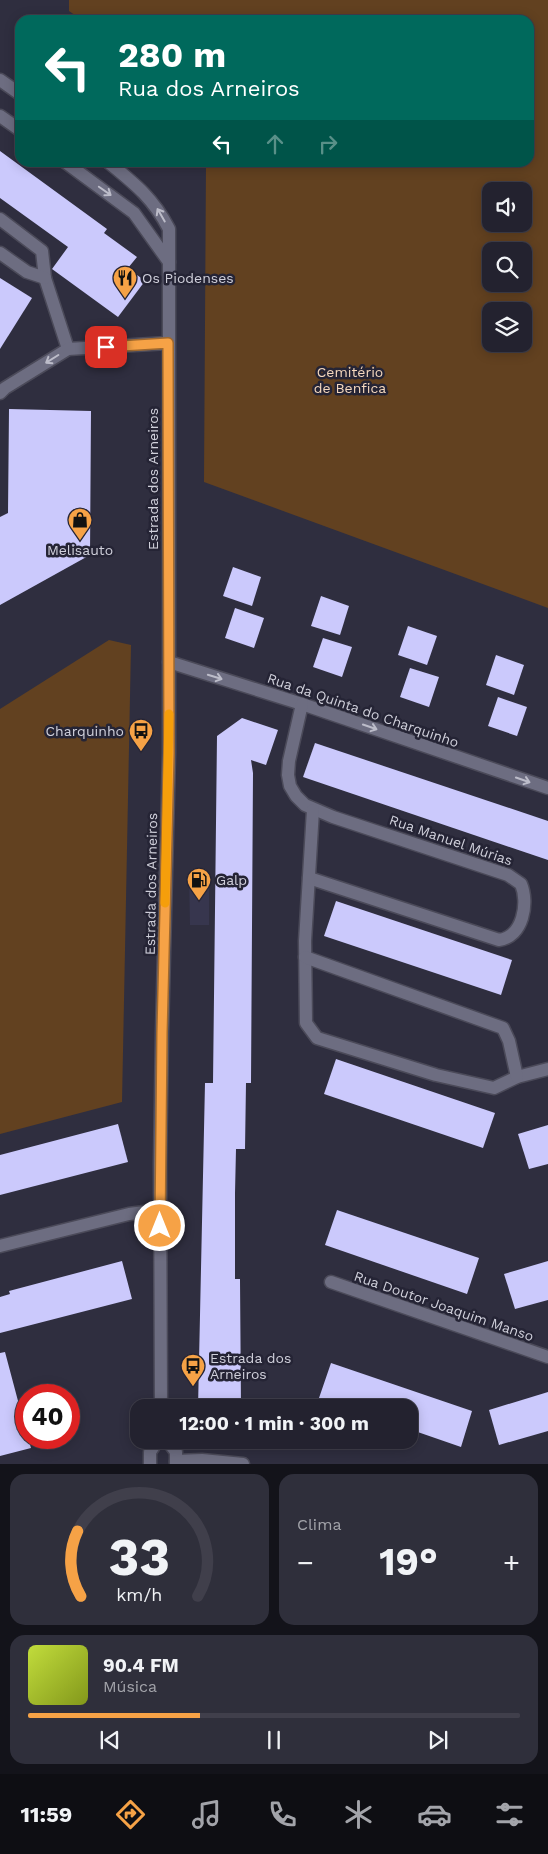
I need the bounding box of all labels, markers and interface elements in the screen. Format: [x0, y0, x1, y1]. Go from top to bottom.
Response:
text: 280 m [118, 34, 226, 76]
icon: left [35, 35, 100, 100]
text: Rua dos Arneiros [118, 76, 300, 101]
icon: left [208, 130, 236, 158]
icon: ahead [261, 130, 289, 158]
icon: right [314, 130, 342, 158]
map controls [482, 182, 532, 352]
button: sound [482, 182, 532, 232]
one-way arrow [98, 186, 112, 196]
one-way arrow [156, 209, 166, 223]
button: search [482, 242, 532, 292]
restaurant icon: Os Piodenses [112, 265, 138, 299]
place label: Os Piodenses [142, 270, 234, 286]
button: layers [482, 302, 532, 352]
pin [85, 326, 127, 368]
icon: arrive [92, 333, 120, 361]
one-way arrow [46, 354, 60, 364]
park label: Cemitério de Benfica [314, 364, 386, 396]
street label: Estrada dos Arneiros [145, 408, 161, 550]
shop icon: Melisauto [67, 507, 93, 541]
place label: Melisauto [47, 542, 113, 558]
street label: Rua da Quinta do Charquinho [265, 670, 461, 750]
one-way arrow [207, 672, 223, 682]
bus stop icon: Charquinho [128, 718, 154, 752]
place label: Charquinho [45, 723, 124, 739]
one-way arrow [361, 723, 377, 732]
one-way arrow [515, 776, 531, 785]
street label: Rua Manuel Múrias [387, 811, 515, 869]
street label: Estrada dos Arneiros [142, 813, 160, 955]
fuel station icon: Galp [186, 867, 212, 901]
place label: Galp [216, 872, 247, 888]
position arrow [133, 1199, 185, 1251]
street label: Rua Doutor Joaquim Manso [352, 1268, 536, 1344]
place label: Estrada dos Arneiros [210, 1350, 291, 1382]
bus stop icon: Estrada dos Arneiros [180, 1353, 206, 1387]
speed limit sign: 40 [15, 1384, 80, 1449]
text: 12:00 · 1 min · 300 m [179, 1412, 369, 1435]
text: Clima [297, 1515, 341, 1534]
text: 33 [109, 1527, 170, 1588]
text: 19° [379, 1540, 438, 1584]
text: − [297, 1546, 314, 1579]
text: + [503, 1546, 520, 1579]
text: km/h [116, 1584, 163, 1605]
text: 90.4 FM [103, 1654, 179, 1677]
text: Música [103, 1677, 157, 1696]
icon: previous [96, 1726, 124, 1754]
icon: pause [260, 1726, 288, 1754]
icon: next [424, 1726, 452, 1754]
icon: directions [113, 1797, 148, 1832]
icon: music [189, 1797, 224, 1832]
icon: phone [265, 1797, 300, 1832]
icon: climate [341, 1797, 376, 1832]
icon: car [417, 1797, 452, 1832]
icon: filters [492, 1797, 527, 1832]
text: 11:59 [20, 1802, 72, 1827]

